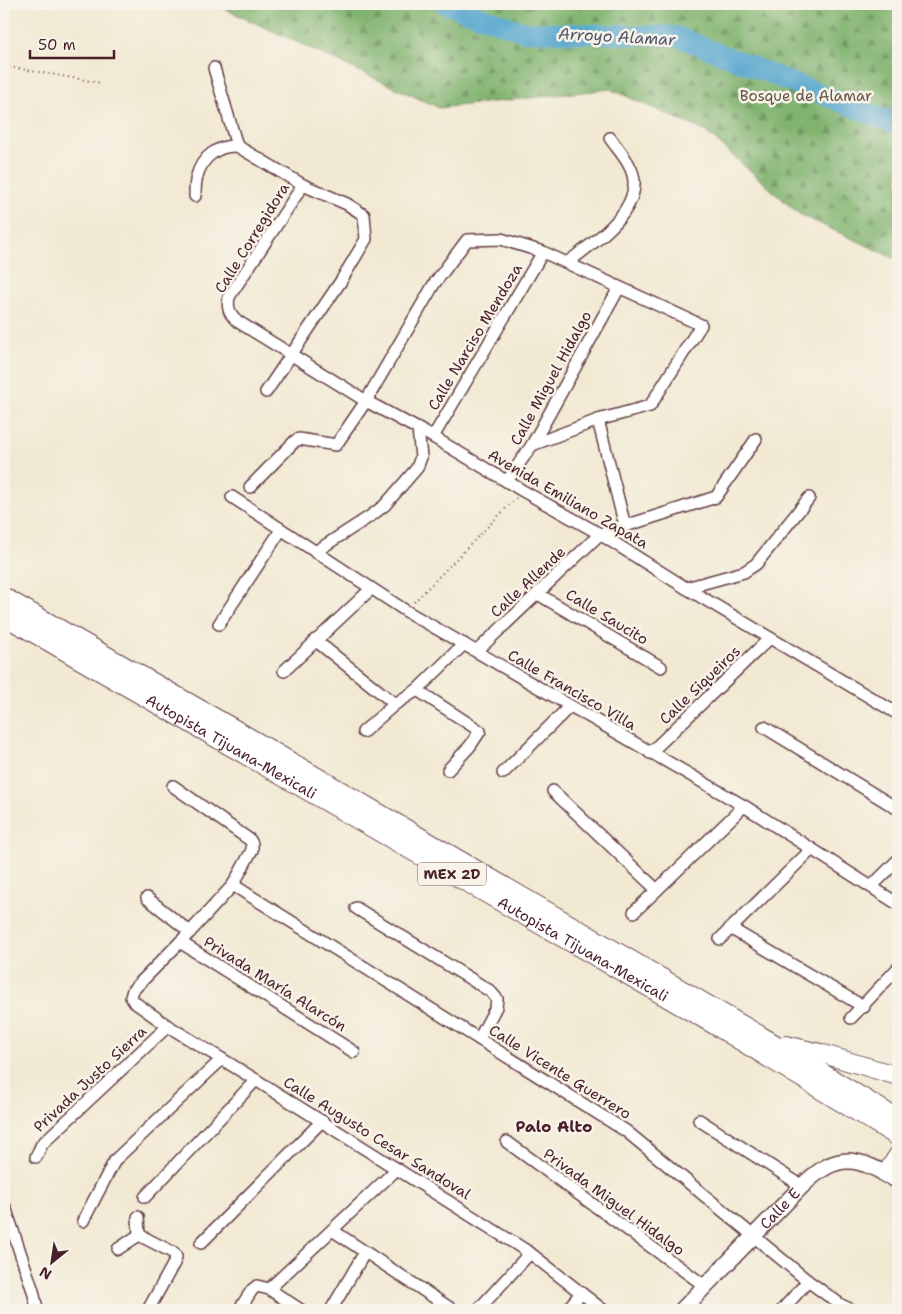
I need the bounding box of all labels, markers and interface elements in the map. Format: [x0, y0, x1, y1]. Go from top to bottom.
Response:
water label: Arroyo Alamar [558, 23, 677, 50]
scale bar [30, 28, 114, 60]
text: 50 m [38, 35, 76, 55]
park label: Bosque de Alamar [740, 86, 872, 106]
street label: Calle Corregidora [210, 178, 294, 297]
street label: Calle Narciso Mendoza [423, 259, 527, 414]
street label: Calle Miguel Hidalgo [506, 307, 596, 449]
street label: Avenida Emiliano Zapata [484, 445, 652, 553]
street label: Calle Allende [486, 542, 570, 622]
street label: Calle Saucito [562, 584, 652, 650]
street label: Calle Siqueiros [655, 641, 745, 729]
street label: Calle Francisco Villa [504, 645, 640, 735]
street label: Autopista Tijuana-Mexicali [142, 690, 320, 804]
road number: MEX 2D [418, 862, 486, 886]
street label: Autopista Tijuana-Mexicali [494, 892, 672, 1006]
street label: Privada María Alarcón [200, 932, 350, 1036]
street label: Calle Vicente Guerrero [485, 1020, 635, 1124]
street label: Privada Justo Sierra [29, 1021, 151, 1137]
street label: Calle Augusto Cesar Sandoval [280, 1072, 475, 1204]
district label: Palo Alto [516, 1116, 592, 1137]
street label: Privada Miguel Hidalgo [539, 1144, 689, 1260]
street label: Calle E [755, 1184, 805, 1234]
north arrow [28, 1236, 78, 1286]
text: N [36, 1263, 55, 1284]

